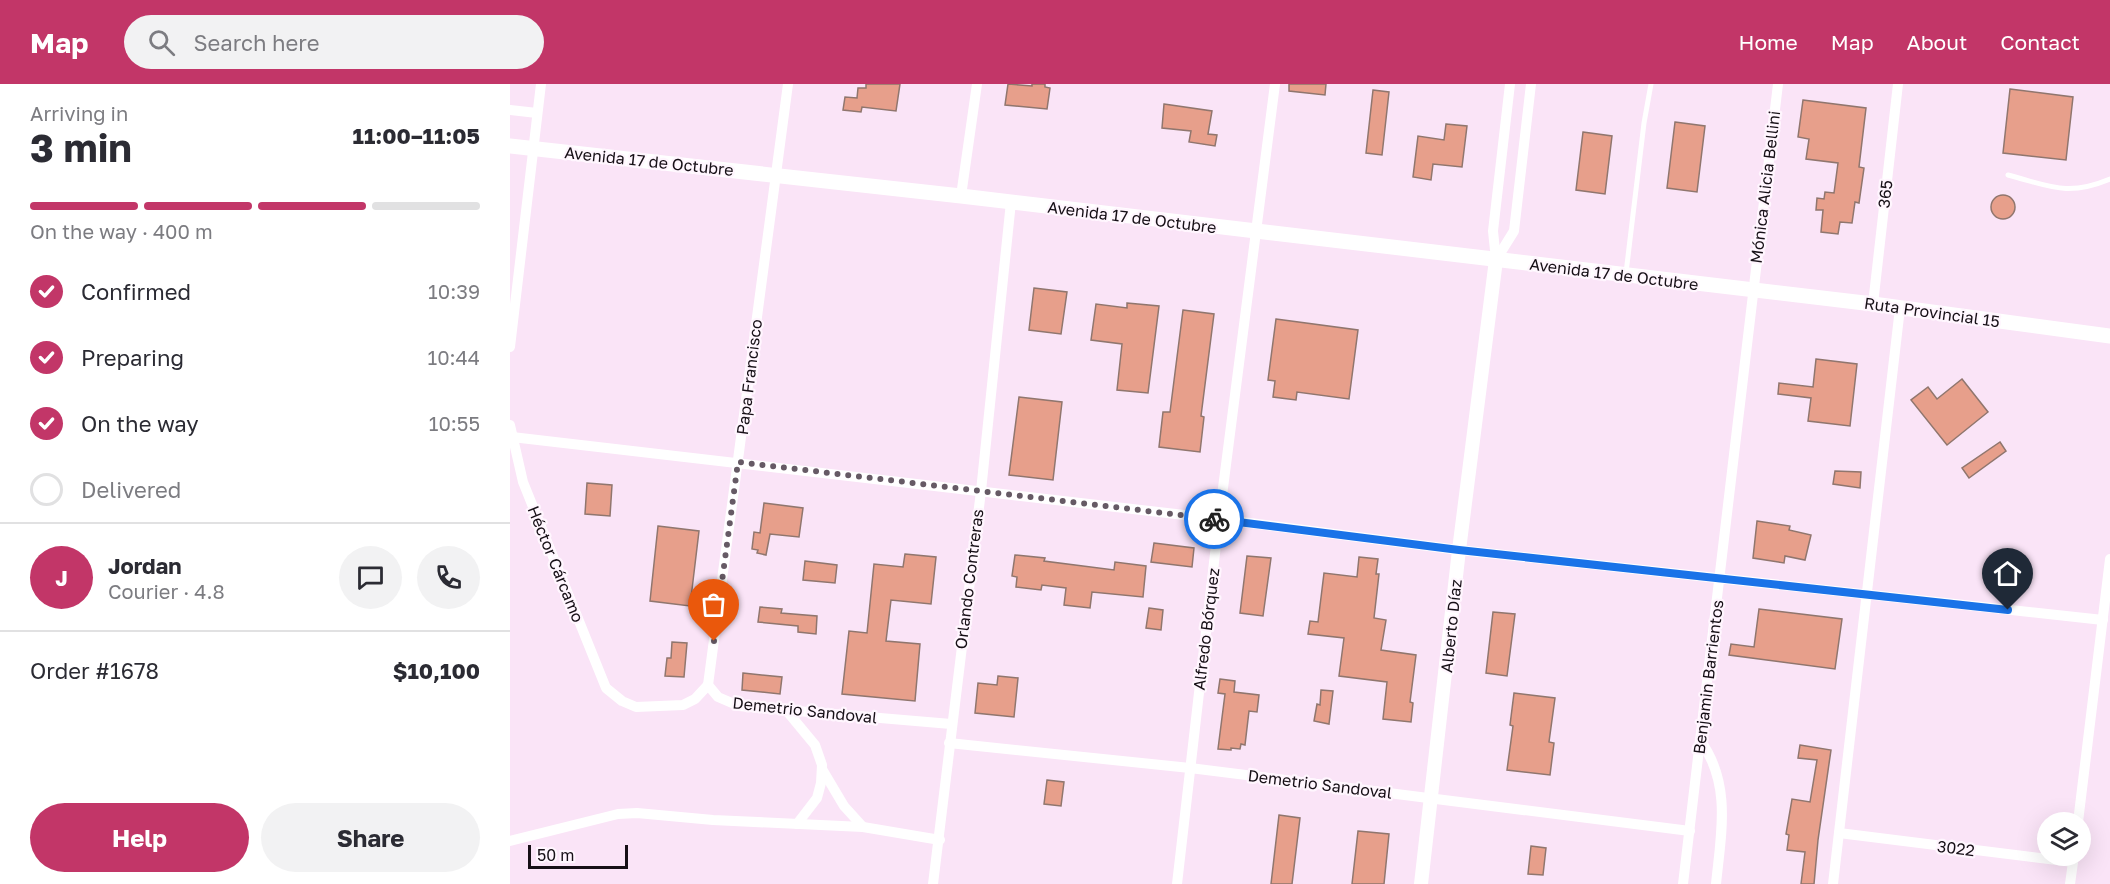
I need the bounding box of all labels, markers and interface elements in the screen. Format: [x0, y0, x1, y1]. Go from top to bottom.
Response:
search box [124, 15, 544, 69]
text: Map [30, 26, 88, 59]
icon: search [145, 26, 178, 59]
text: Search here [193, 29, 319, 56]
text: Home [1738, 29, 1798, 55]
text: Map [1831, 29, 1874, 55]
text: About [1907, 29, 1967, 55]
text: Contact [2000, 29, 2080, 55]
text: Arriving in [30, 101, 128, 125]
street label: Mónica Alicia Bellini [1746, 109, 1784, 265]
text: 11:00–11:05 [353, 122, 480, 149]
text: 3 min [30, 124, 132, 171]
street label: Avenida 17 de Octubre [563, 142, 735, 180]
street label: 365 [1873, 179, 1897, 209]
street label: Avenida 17 de Octubre [1046, 197, 1218, 237]
text: On the way · 400 m [30, 219, 213, 243]
street label: Avenida 17 de Octubre [1528, 254, 1700, 294]
icon: check [30, 275, 63, 308]
text: Confirmed [81, 278, 191, 305]
text: 10:39 [428, 279, 480, 303]
street label: Ruta Provincial 15 [1863, 293, 2001, 331]
street label: Papa Francisco [732, 318, 766, 436]
icon: check [30, 341, 63, 374]
text: Preparing [81, 344, 184, 371]
text: 10:44 [428, 345, 480, 369]
icon: check [30, 407, 63, 440]
text: On the way [81, 410, 199, 437]
text: 10:55 [429, 411, 480, 435]
text: Delivered [81, 476, 181, 503]
courier [1184, 489, 1244, 549]
street label: Héctor Cárcamo [524, 503, 588, 625]
icon: bike [1198, 503, 1231, 536]
street label: Orlando Contreras [950, 508, 988, 650]
button: chat [339, 546, 402, 609]
button: phone [417, 546, 480, 609]
pin [1982, 548, 2033, 610]
text: Jordan [108, 552, 182, 579]
icon: home [1991, 557, 2024, 590]
text: J [55, 564, 68, 591]
street label: Alfredo Bórquez [1189, 567, 1223, 691]
street label: Alberto Díaz [1436, 578, 1466, 674]
text: Courier · 4.8 [108, 579, 225, 603]
pin [688, 579, 739, 641]
icon: bag [697, 588, 730, 621]
street label: Benjamin Barrientos [1689, 599, 1727, 755]
text: Order #1678 [30, 657, 159, 684]
text: $10,100 [393, 657, 480, 684]
street label: Demetrio Sandoval [732, 692, 878, 728]
street label: Demetrio Sandoval [1247, 765, 1393, 803]
button: Help [30, 803, 249, 872]
button: Share [261, 803, 480, 872]
map controls [2037, 812, 2091, 866]
button: layers [2037, 812, 2091, 866]
street label: 3022 [1936, 836, 1976, 860]
scale bar [528, 842, 628, 870]
text: 50 m [537, 845, 574, 865]

